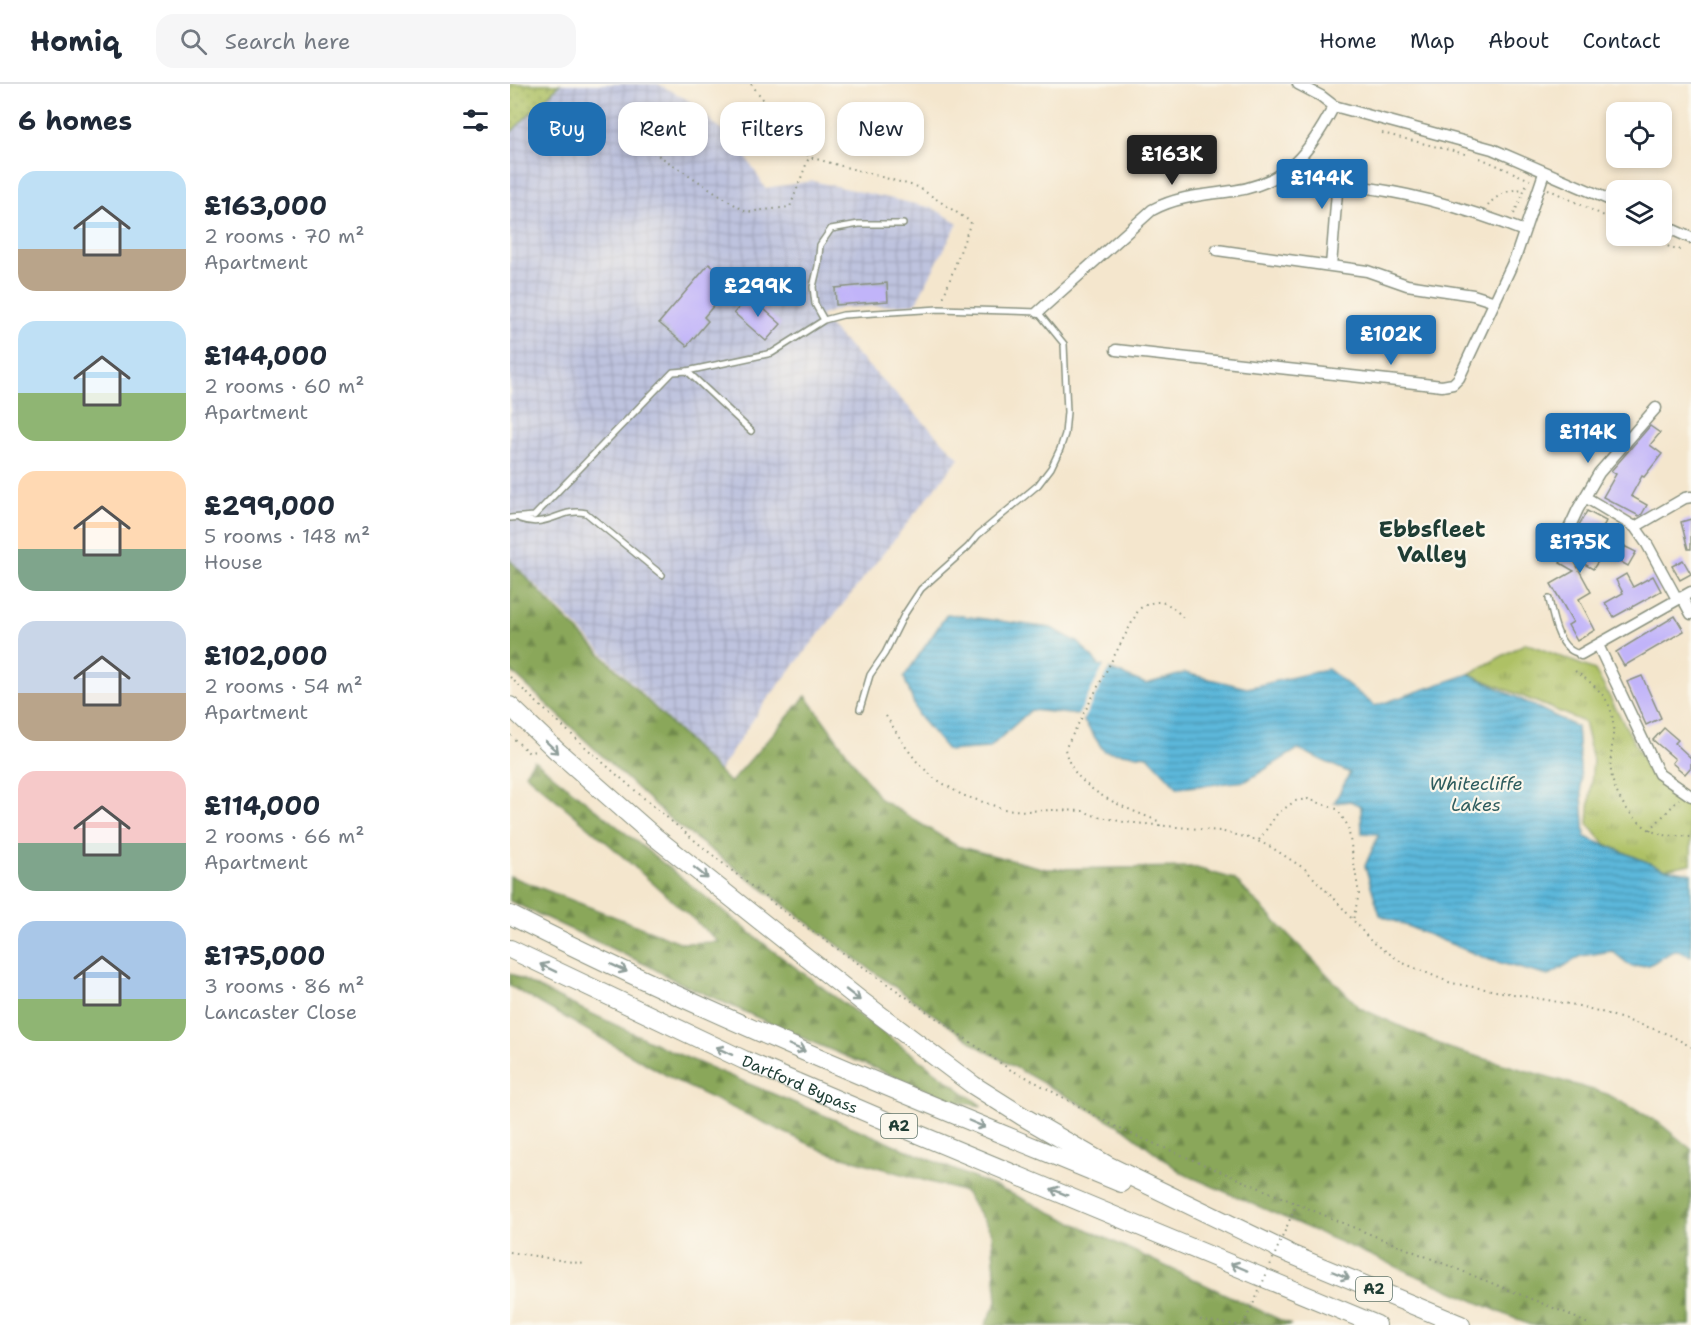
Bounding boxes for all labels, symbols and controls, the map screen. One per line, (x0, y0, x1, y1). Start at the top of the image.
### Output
search box (156, 14, 576, 68)
text: Homiq (30, 22, 120, 60)
icon: search (177, 25, 210, 58)
text: Search here (225, 27, 351, 56)
text: Home (1319, 27, 1377, 55)
text: Map (1410, 27, 1455, 55)
text: About (1488, 27, 1549, 55)
text: Contact (1582, 27, 1661, 55)
chip: Buy (528, 102, 606, 156)
chip: Rent (618, 102, 708, 156)
chip: Filters (720, 102, 825, 156)
chip: New (837, 102, 924, 156)
map controls (1606, 102, 1672, 246)
button: locate (1606, 102, 1672, 168)
text: 6 homes (18, 103, 132, 138)
icon: filters (459, 104, 492, 137)
pin: £163K (1130, 135, 1214, 186)
text: £163K (1141, 141, 1203, 167)
pin: £144K (1280, 159, 1364, 210)
text: £144K (1291, 165, 1353, 191)
button: layers (1606, 180, 1672, 246)
text: £163,000 (204, 188, 327, 223)
icon: home (66, 195, 138, 267)
text: 2 rooms · 70 m² (204, 223, 365, 249)
text: Apartment (204, 249, 308, 275)
pin: £299K (716, 267, 800, 318)
text: £299K (724, 273, 792, 299)
pin: £102K (1349, 315, 1433, 366)
text: £102K (1360, 321, 1422, 347)
text: £144,000 (204, 338, 328, 373)
icon: home (66, 345, 138, 417)
text: 2 rooms · 60 m² (204, 373, 364, 399)
text: Apartment (204, 399, 308, 425)
pin: £114K (1546, 413, 1630, 464)
text: £114K (1559, 419, 1617, 445)
text: £299,000 (204, 488, 335, 523)
icon: home (66, 495, 138, 567)
district label: Ebbsfleet Valley (1379, 515, 1486, 569)
text: 5 rooms · 148 m² (204, 523, 370, 549)
pin: £175K (1538, 523, 1622, 574)
text: £175K (1549, 529, 1611, 555)
text: House (204, 549, 263, 575)
text: £102,000 (204, 638, 328, 673)
icon: home (66, 645, 138, 717)
text: 2 rooms · 54 m² (204, 673, 363, 699)
text: Apartment (204, 699, 308, 725)
one-way arrow (545, 739, 560, 754)
water label: Whitecliffe Lakes (1429, 772, 1523, 817)
text: £114,000 (204, 788, 321, 823)
icon: home (66, 795, 138, 867)
text: 2 rooms · 66 m² (204, 823, 365, 849)
text: Apartment (204, 849, 308, 875)
one-way arrow (692, 867, 708, 880)
text: £175,000 (204, 938, 326, 973)
icon: home (66, 945, 138, 1017)
one-way arrow (539, 962, 557, 973)
one-way arrow (610, 962, 628, 974)
text: 3 rooms · 86 m² (204, 973, 364, 999)
one-way arrow (845, 988, 861, 1001)
text: Lancaster Close (204, 999, 357, 1025)
one-way arrow (787, 1043, 806, 1054)
one-way arrow (716, 1044, 734, 1056)
street label: Dartford Bypass (739, 1050, 861, 1119)
road number: A2 (881, 1114, 917, 1138)
one-way arrow (967, 1119, 985, 1130)
one-way arrow (1050, 1186, 1068, 1197)
one-way arrow (1230, 1261, 1249, 1272)
one-way arrow (1331, 1270, 1350, 1281)
road number: A2 (1356, 1277, 1392, 1301)

